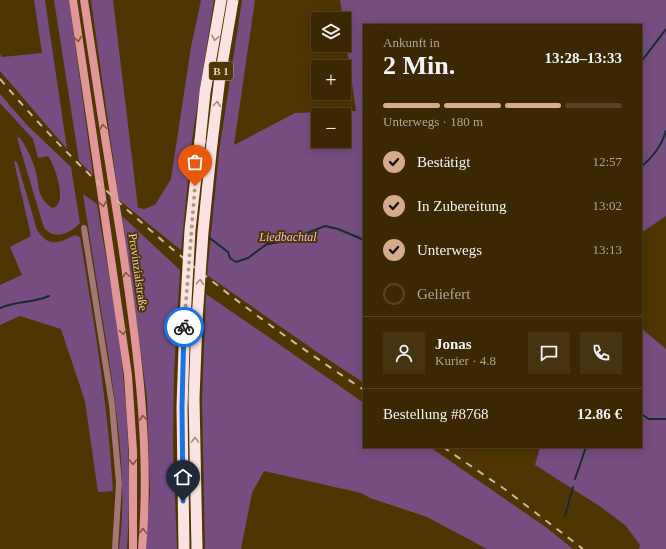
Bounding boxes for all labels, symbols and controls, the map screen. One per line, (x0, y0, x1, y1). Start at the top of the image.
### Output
map controls (311, 12, 351, 148)
button: layers (311, 12, 351, 52)
one-way arrow (211, 35, 219, 42)
text: Ankunft in (383, 35, 440, 50)
one-way arrow (73, 36, 82, 42)
text: 13:28–13:33 (545, 50, 622, 66)
text: 2 Min. (383, 51, 455, 80)
button: + (311, 60, 351, 100)
road number: B 1 (209, 62, 233, 80)
one-way arrow (212, 101, 221, 107)
button: − (311, 108, 351, 148)
text: Unterwegs · 180 m (383, 114, 483, 129)
one-way arrow (100, 124, 108, 130)
pin (178, 145, 212, 186)
icon: bag (184, 151, 206, 173)
icon: check (383, 151, 405, 173)
text: Bestätigt (417, 154, 470, 170)
text: 12:57 (592, 154, 622, 169)
icon: check (383, 195, 405, 217)
text: In Zubereitung (417, 198, 507, 214)
text: 13:02 (592, 198, 622, 213)
one-way arrow (98, 201, 107, 207)
park label: Liedbachtal (258, 230, 317, 244)
street label: Provinzialstraße (126, 232, 150, 312)
icon: check (383, 239, 405, 261)
text: Unterwegs (417, 242, 482, 258)
text: 13:13 (592, 242, 622, 257)
one-way arrow (122, 272, 131, 278)
one-way arrow (195, 279, 204, 285)
text: Geliefert (417, 286, 470, 302)
courier (164, 307, 204, 347)
icon: bike (173, 316, 195, 338)
one-way arrow (118, 329, 127, 336)
button: person (383, 332, 425, 374)
button: chat (528, 332, 570, 374)
button: phone (580, 332, 622, 374)
text: Jonas (435, 336, 472, 352)
text: Kurier · 4.8 (435, 353, 496, 368)
text: Bestellung #8768 (383, 406, 488, 422)
text: 12.86 € (577, 406, 622, 422)
one-way arrow (139, 415, 148, 421)
one-way arrow (191, 437, 199, 443)
one-way arrow (129, 459, 138, 465)
pin (166, 460, 200, 501)
icon: home (172, 466, 194, 488)
one-way arrow (139, 528, 148, 534)

